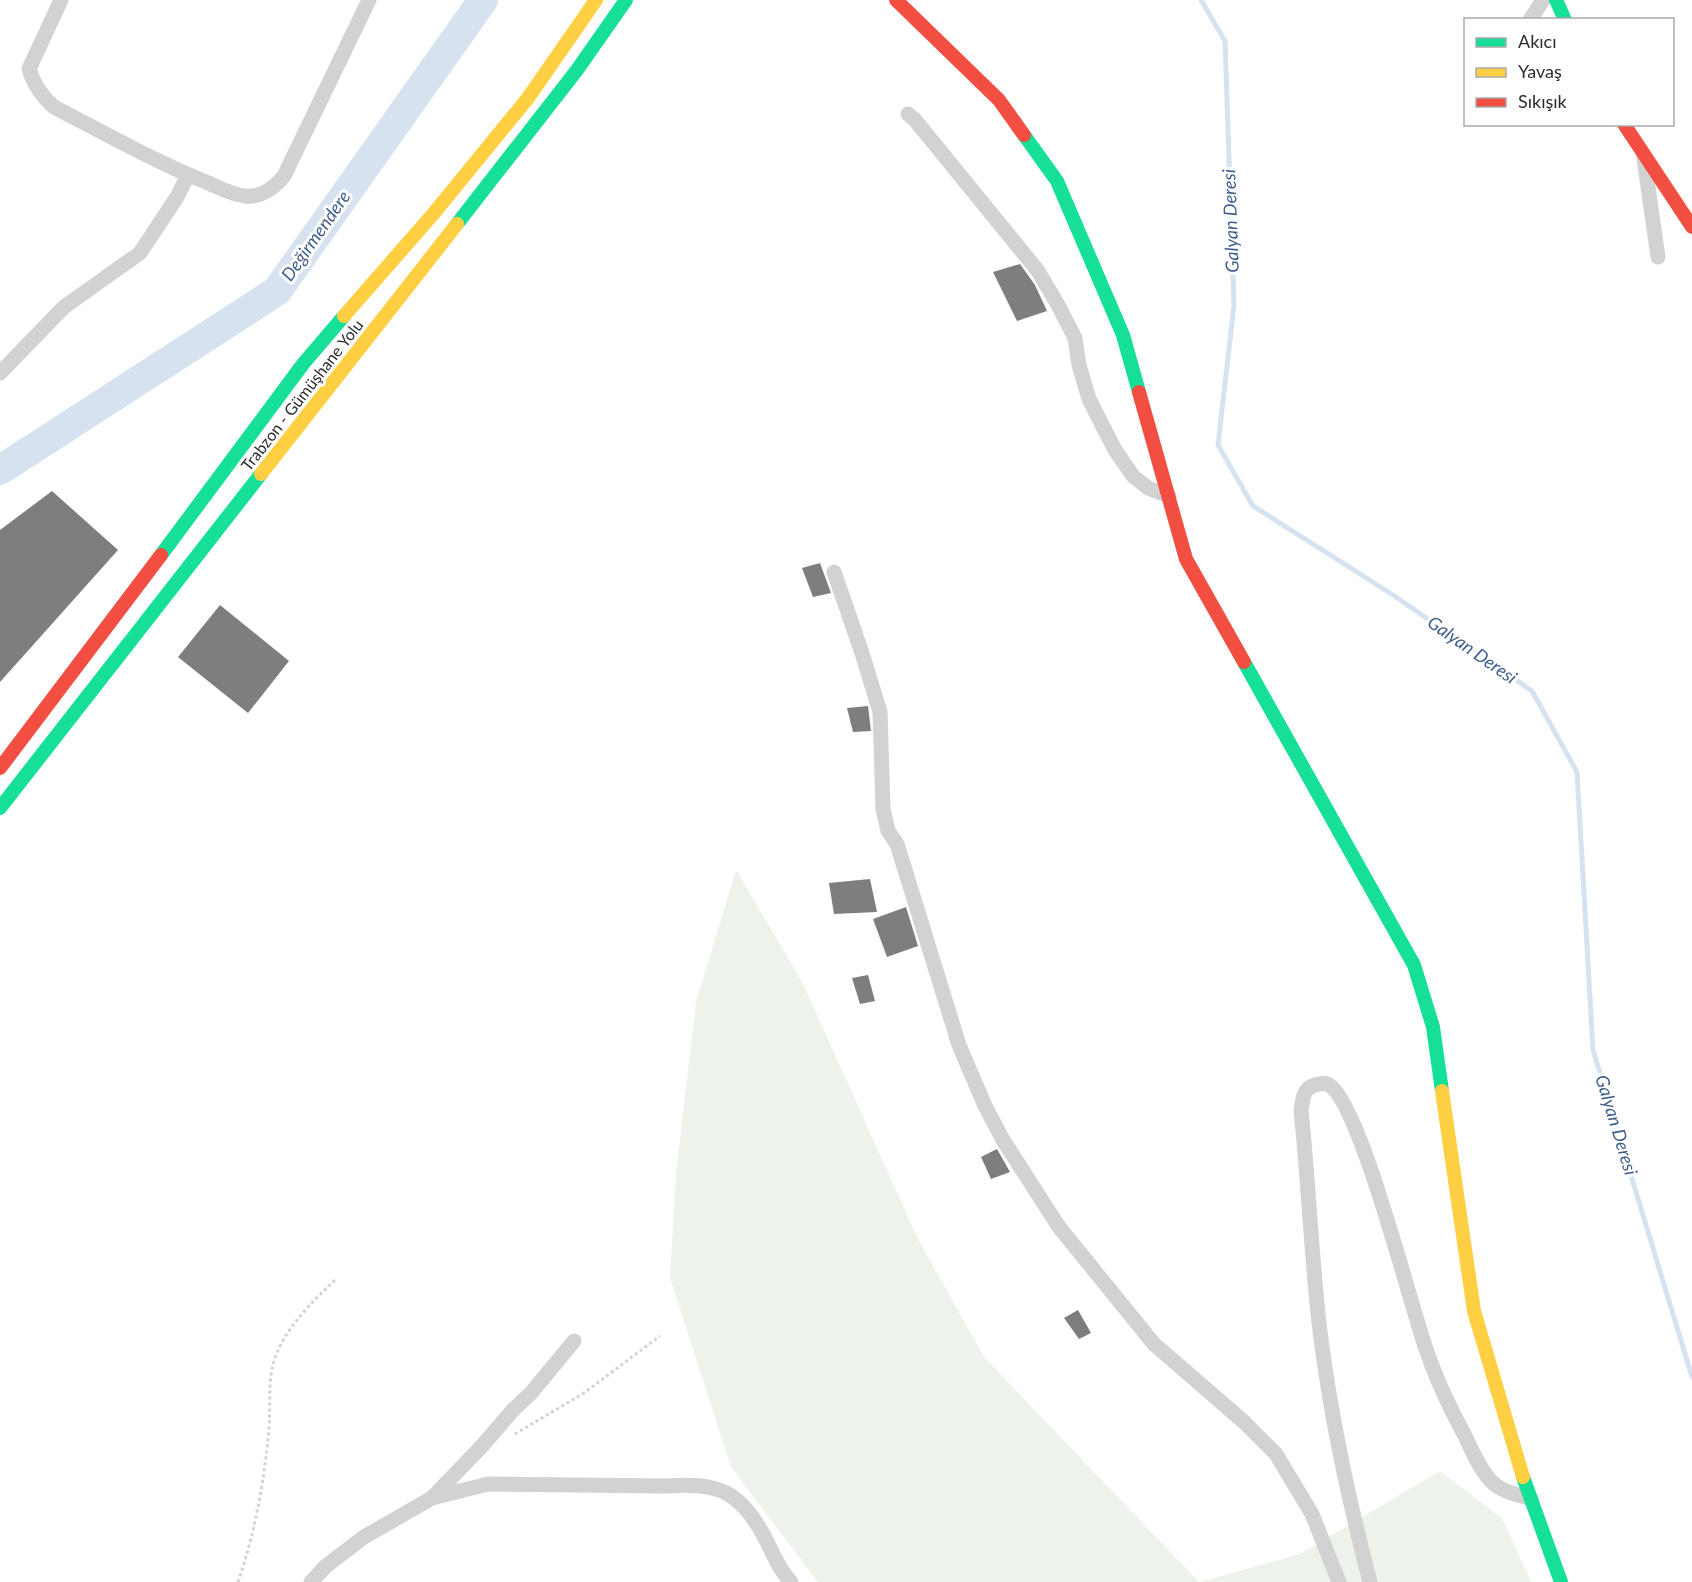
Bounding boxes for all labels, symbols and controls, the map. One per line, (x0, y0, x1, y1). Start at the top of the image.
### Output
legend (1464, 18, 1674, 126)
text: Akıcı (1518, 30, 1557, 52)
text: Yavaş (1518, 60, 1562, 82)
text: Sıkışık (1518, 90, 1568, 112)
water label: Galyan Deresi (1217, 169, 1243, 273)
water label: Değirmendere (276, 186, 354, 285)
street label: Trabzon - Gümüşhane Yolu (237, 315, 367, 474)
water label: Galyan Deresi (1424, 610, 1521, 688)
water label: Galyan Deresi (1591, 1072, 1643, 1178)

